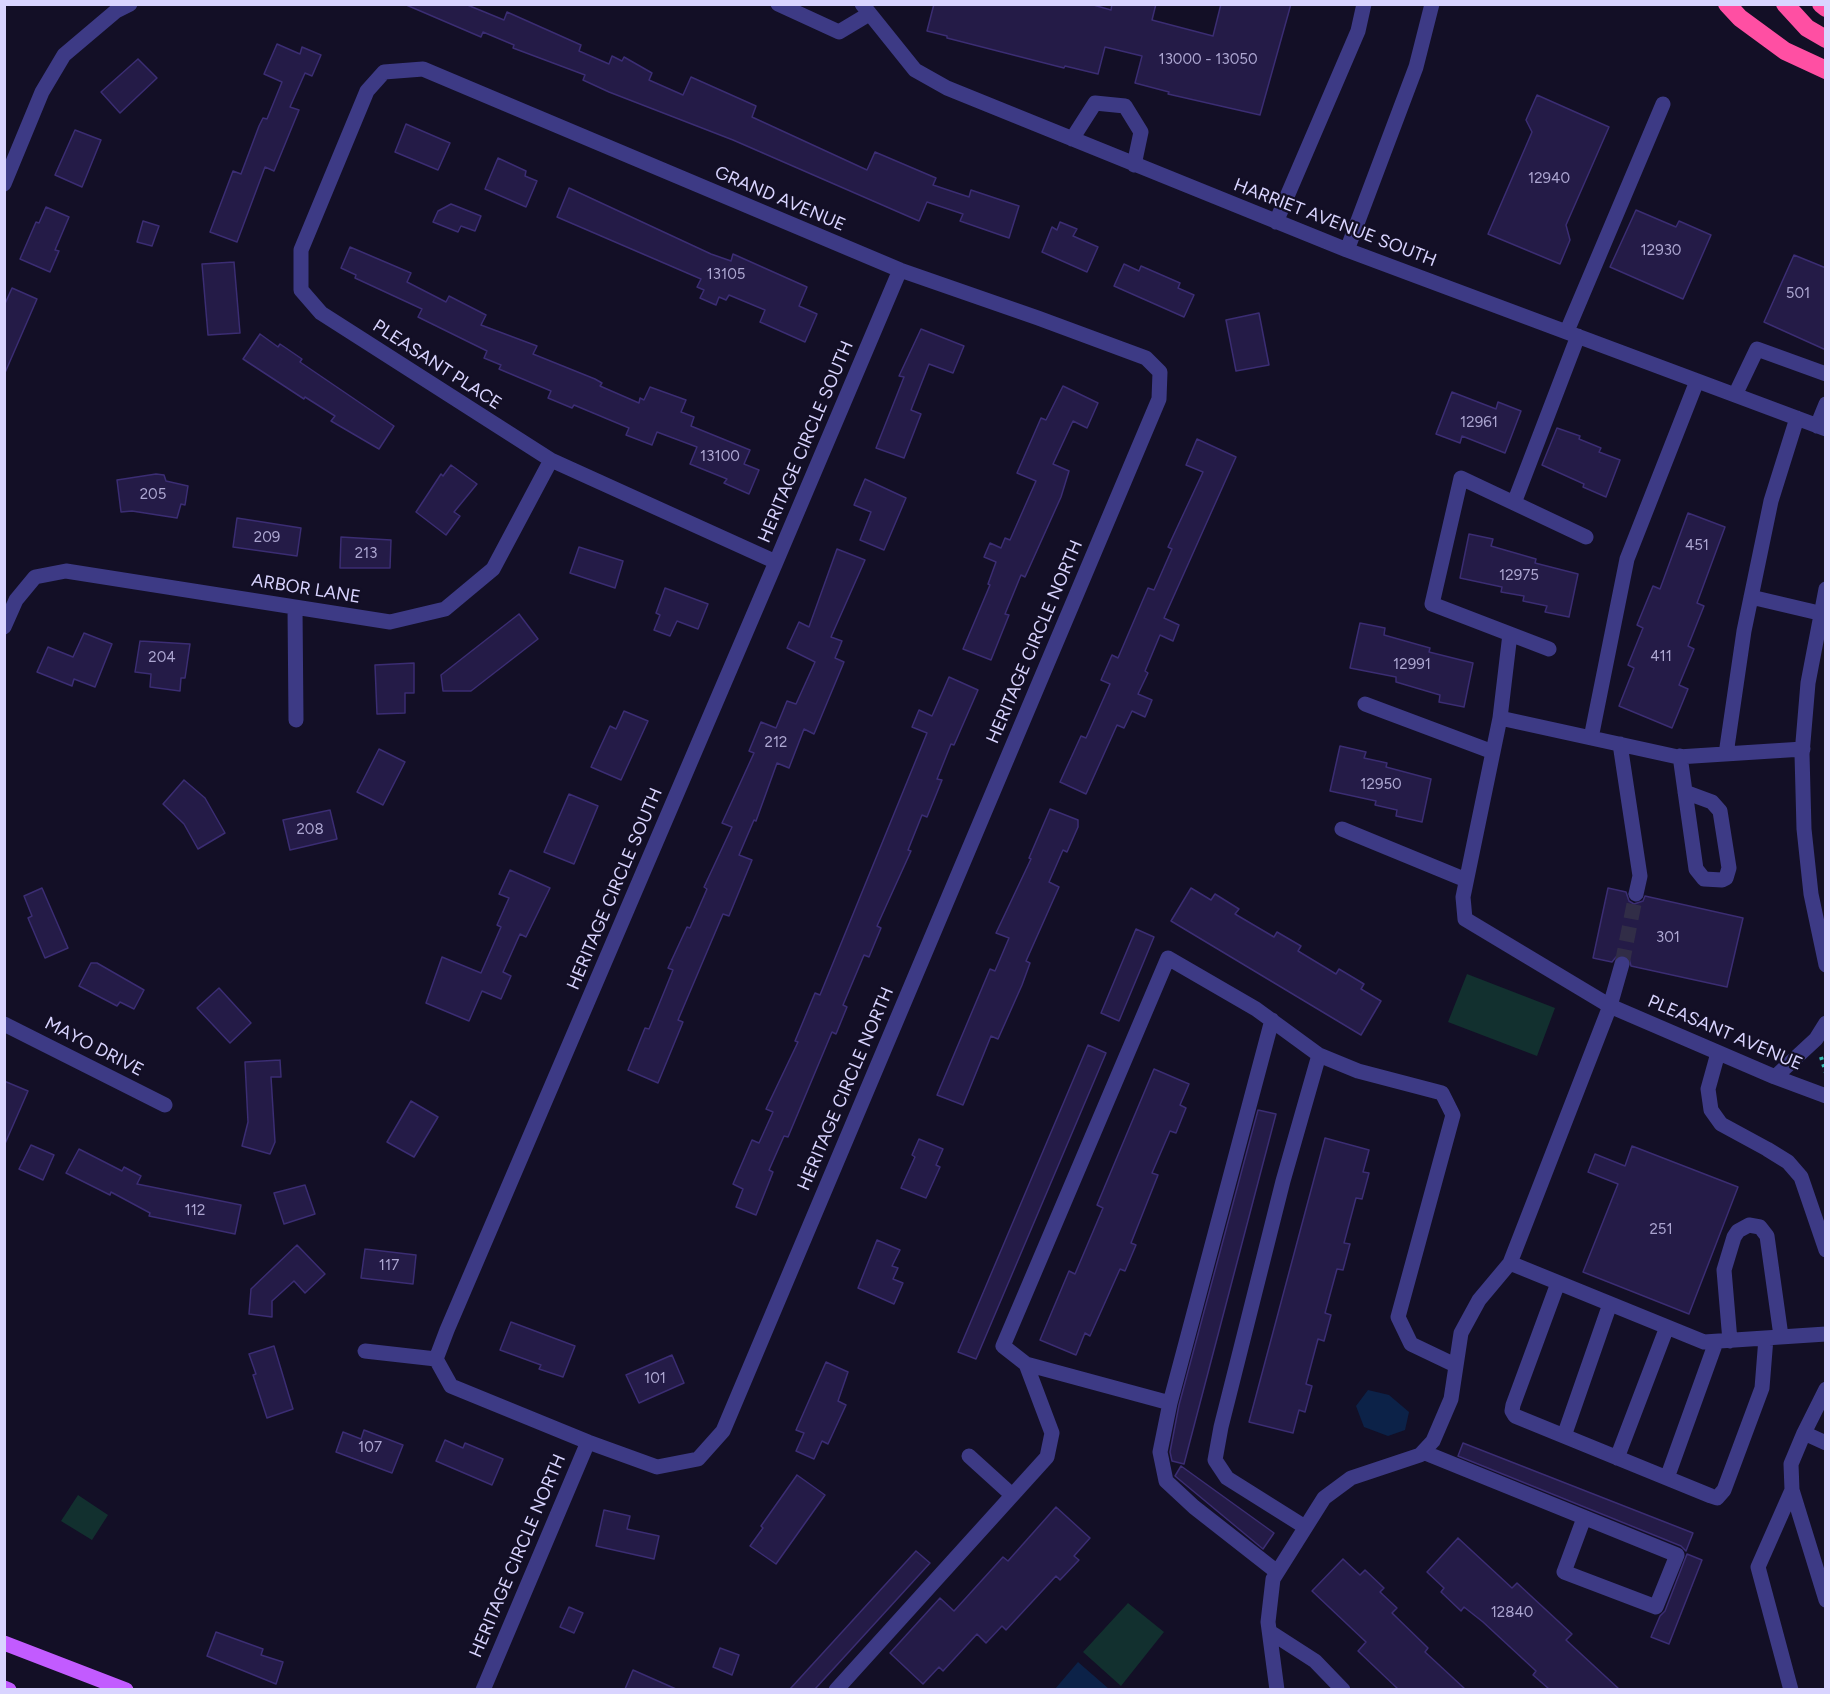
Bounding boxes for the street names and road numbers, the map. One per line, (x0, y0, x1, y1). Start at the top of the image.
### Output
street label: GRAND AVENUE (711, 162, 849, 236)
street label: HARRIET AVENUE SOUTH (1231, 174, 1439, 272)
street label: PLEASANT PLACE (368, 315, 506, 415)
street label: HERITAGE CIRCLE SOUTH (754, 338, 858, 546)
street label: HERITAGE CIRCLE NORTH (982, 537, 1088, 747)
street label: ARBOR LANE (250, 570, 362, 608)
street label: HERITAGE CIRCLE SOUTH (563, 785, 667, 993)
street label: HERITAGE CIRCLE NORTH (793, 984, 899, 1194)
street label: PLEASANT AVENUE (1644, 991, 1806, 1075)
street label: MAYO DRIVE (41, 1013, 147, 1081)
street label: HERITAGE CIRCLE NORTH (465, 1451, 571, 1661)

